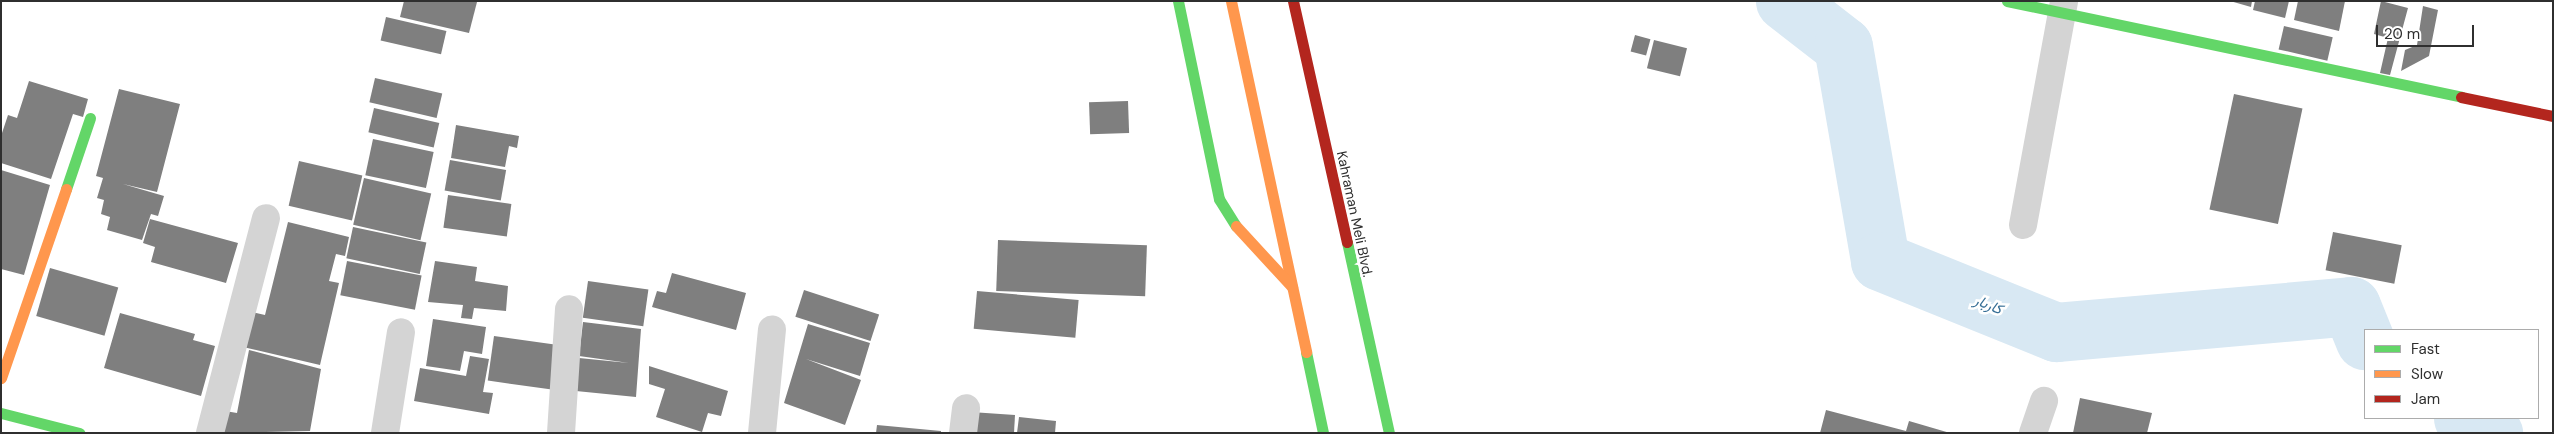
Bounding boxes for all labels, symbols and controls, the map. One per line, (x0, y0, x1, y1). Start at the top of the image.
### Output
scale bar (2379, 15, 2476, 47)
text: 20 m (2384, 24, 2420, 44)
street label: Kahraman Meli Blvd. (1333, 150, 1377, 278)
water label: کاربار (1971, 291, 2005, 319)
legend (2364, 329, 2539, 419)
text: Fast (2411, 339, 2440, 359)
text: Slow (2411, 364, 2443, 384)
text: Jam (2411, 389, 2440, 409)

